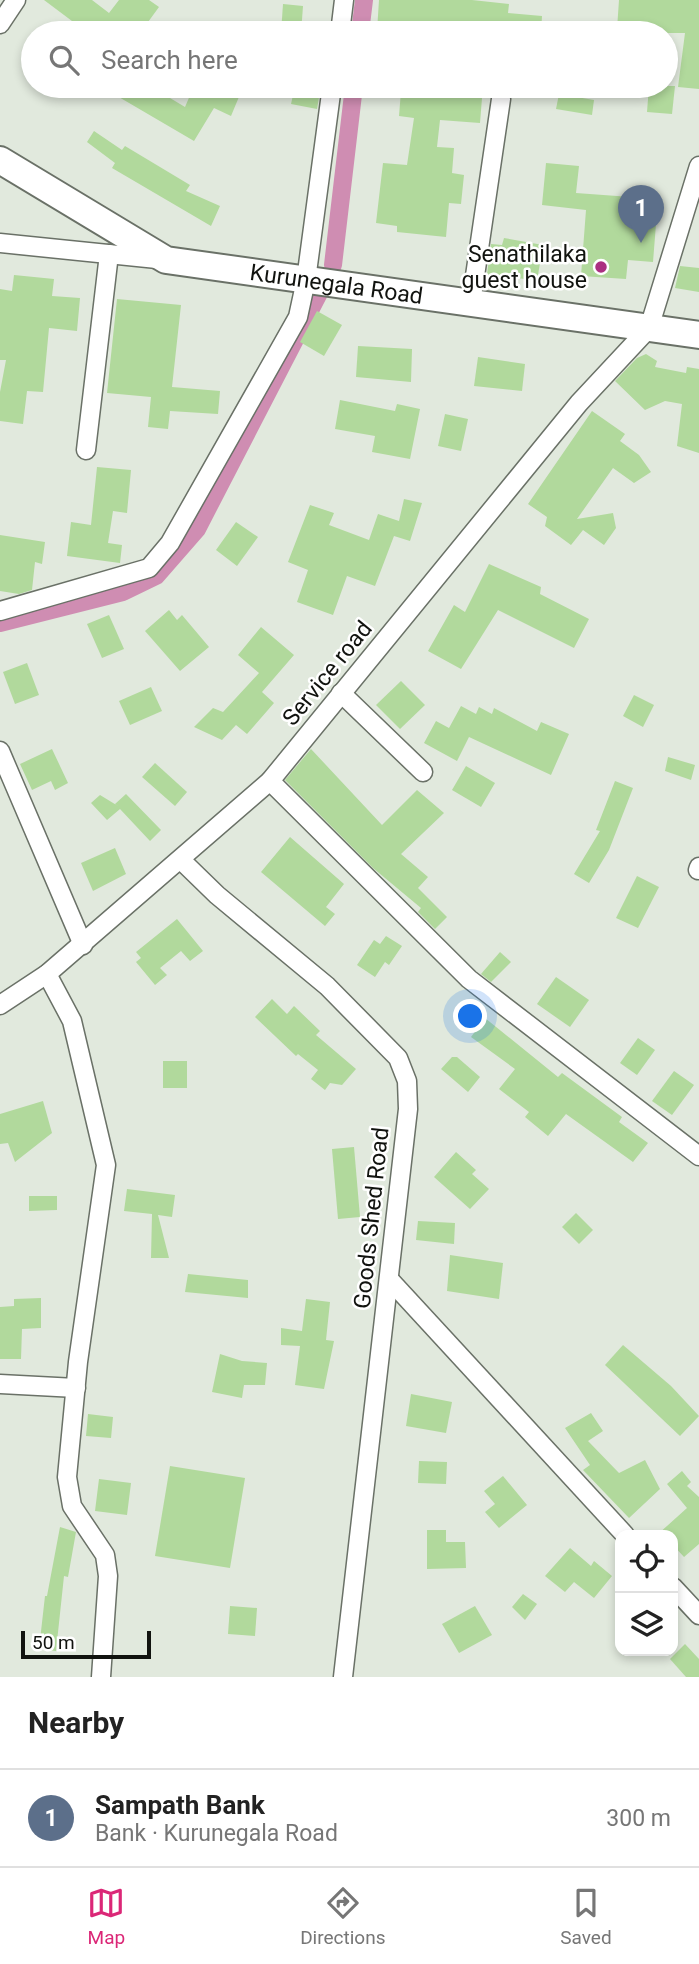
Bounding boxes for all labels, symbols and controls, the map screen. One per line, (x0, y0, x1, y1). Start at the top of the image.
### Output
search box (21, 21, 678, 98)
icon: search (45, 41, 83, 79)
text: Search here (101, 45, 238, 75)
pin: 1 (618, 185, 664, 243)
place label: Senathilaka guest house (462, 241, 587, 294)
street label: Kurunegala Road (248, 259, 425, 310)
marker: Senathilaka guest house (593, 259, 609, 275)
street label: Service road (277, 616, 378, 731)
your location (453, 999, 487, 1033)
street label: Goods Shed Road (349, 1126, 394, 1310)
map controls (615, 1530, 678, 1656)
button: locate (615, 1530, 678, 1593)
button: layers (615, 1593, 678, 1656)
scale bar (21, 1628, 150, 1660)
text: 50 m (32, 1631, 75, 1654)
text: Nearby (28, 1705, 124, 1740)
text: Sampath Bank (95, 1790, 265, 1820)
text: 1 (44, 1805, 58, 1832)
text: 300 m (606, 1805, 671, 1832)
text: Bank · Kurunegala Road (95, 1820, 338, 1847)
tab: Map (87, 1884, 125, 1949)
tab: Directions (300, 1884, 385, 1949)
tab: Saved (560, 1884, 612, 1949)

